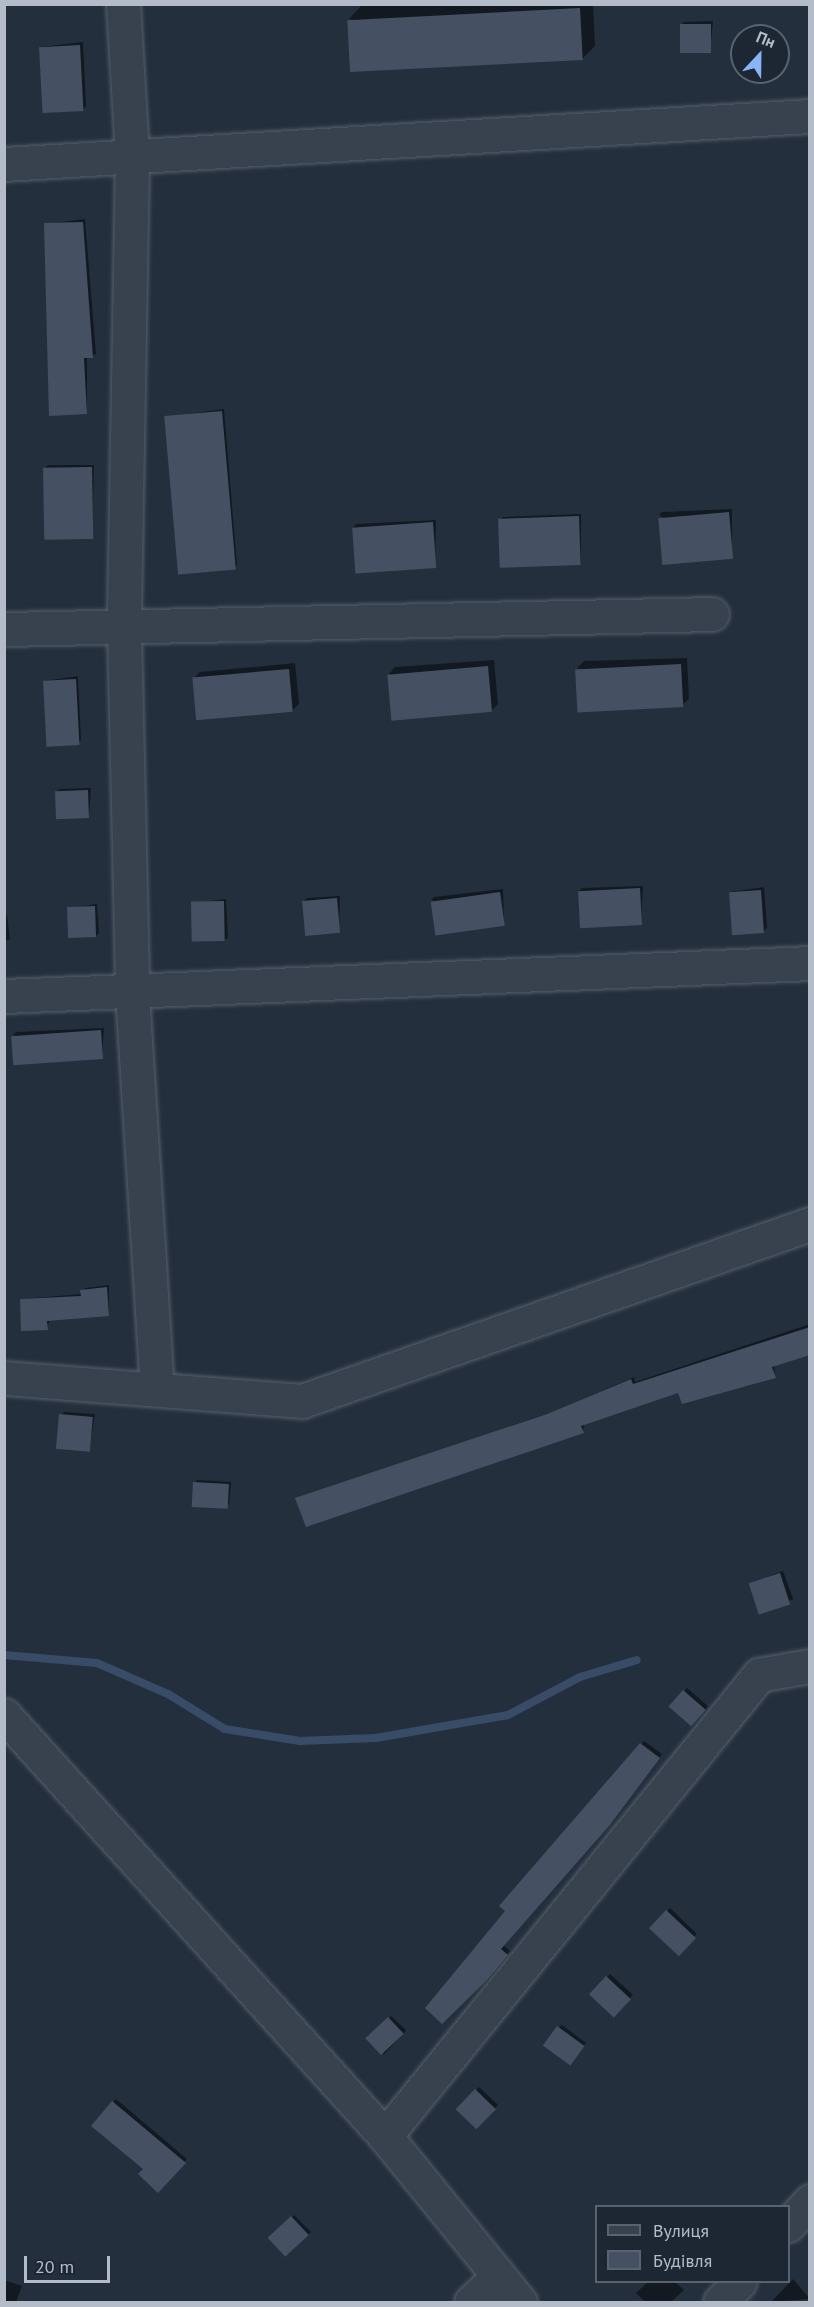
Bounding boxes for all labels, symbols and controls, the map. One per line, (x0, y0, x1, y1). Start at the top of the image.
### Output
north arrow (730, 24, 790, 84)
text: Пн (754, 26, 778, 52)
legend (595, 2205, 790, 2283)
text: Вулиця (653, 2219, 709, 2242)
scale bar (27, 2244, 112, 2282)
text: Будівля (653, 2249, 712, 2272)
text: 20 m (35, 2255, 74, 2278)

